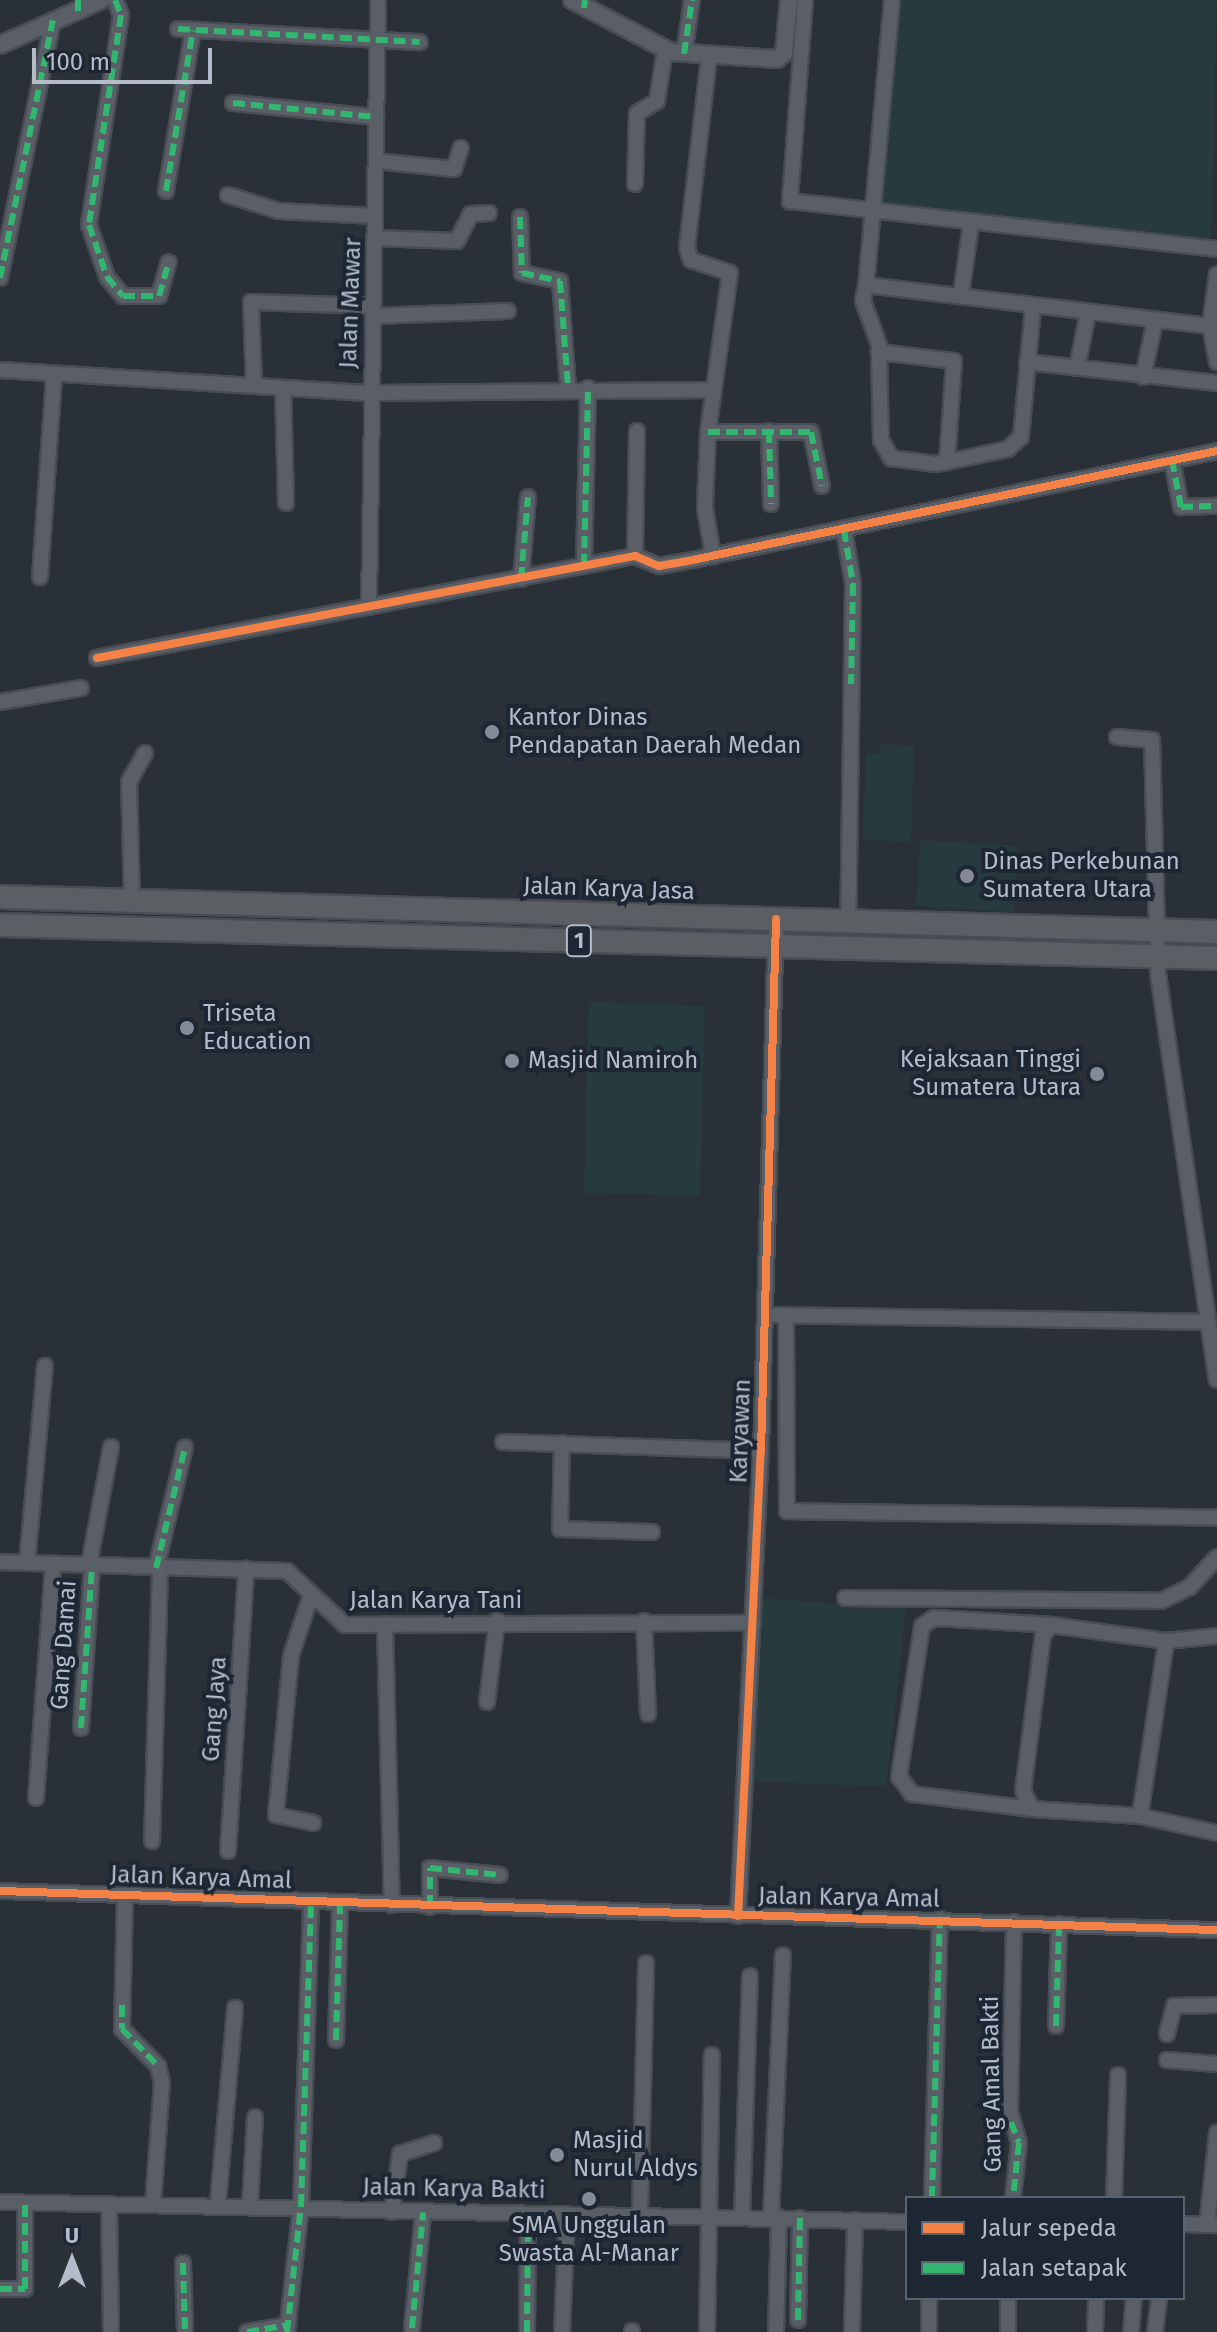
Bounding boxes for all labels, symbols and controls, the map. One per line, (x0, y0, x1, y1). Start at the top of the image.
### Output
scale bar (36, 32, 216, 82)
text: 100 m (46, 48, 110, 76)
street label: Jalan Mawar (334, 237, 368, 369)
place label: Kantor Dinas Pendapatan Daerah Medan (508, 704, 801, 760)
marker: Kantor Dinas Pendapatan Daerah Medan (483, 723, 501, 741)
place label: Dinas Perkebunan Sumatera Utara (983, 848, 1180, 904)
marker: Dinas Perkebunan Sumatera Utara (958, 867, 976, 885)
street label: Jalan Karya Jasa (523, 872, 695, 906)
road number: 1 (565, 923, 593, 959)
place label: Triseta Education (203, 1000, 311, 1056)
marker: Triseta Education (178, 1019, 196, 1037)
place label: Kejaksaan Tinggi Sumatera Utara (900, 1046, 1081, 1102)
place label: Masjid Namiroh (528, 1047, 698, 1075)
marker: Masjid Namiroh (503, 1052, 521, 1070)
marker: Kejaksaan Tinggi Sumatera Utara (1088, 1065, 1106, 1083)
street label: Karyawan (725, 1378, 757, 1484)
street label: Gang Damai (45, 1579, 83, 1711)
street label: Jalan Karya Tani (350, 1587, 522, 1615)
street label: Gang Jaya (197, 1655, 233, 1763)
street label: Jalan Karya Amal (110, 1860, 292, 1896)
street label: Jalan Karya Amal (758, 1882, 940, 1914)
street label: Gang Amal Bakti (976, 1995, 1008, 2173)
place label: Masjid Nurul Aldys (573, 2127, 698, 2183)
marker: Masjid Nurul Aldys (548, 2146, 566, 2164)
street label: Jalan Karya Bakti (362, 2173, 546, 2205)
marker: SMA Unggulan Swasta Al-Manar (580, 2190, 598, 2208)
legend (905, 2196, 1185, 2300)
place label: SMA Unggulan Swasta Al-Manar (499, 2212, 679, 2268)
text: Jalur sepeda (981, 2214, 1117, 2242)
north arrow (32, 2220, 112, 2300)
text: U (65, 2222, 79, 2249)
text: Jalan setapak (981, 2254, 1127, 2282)

